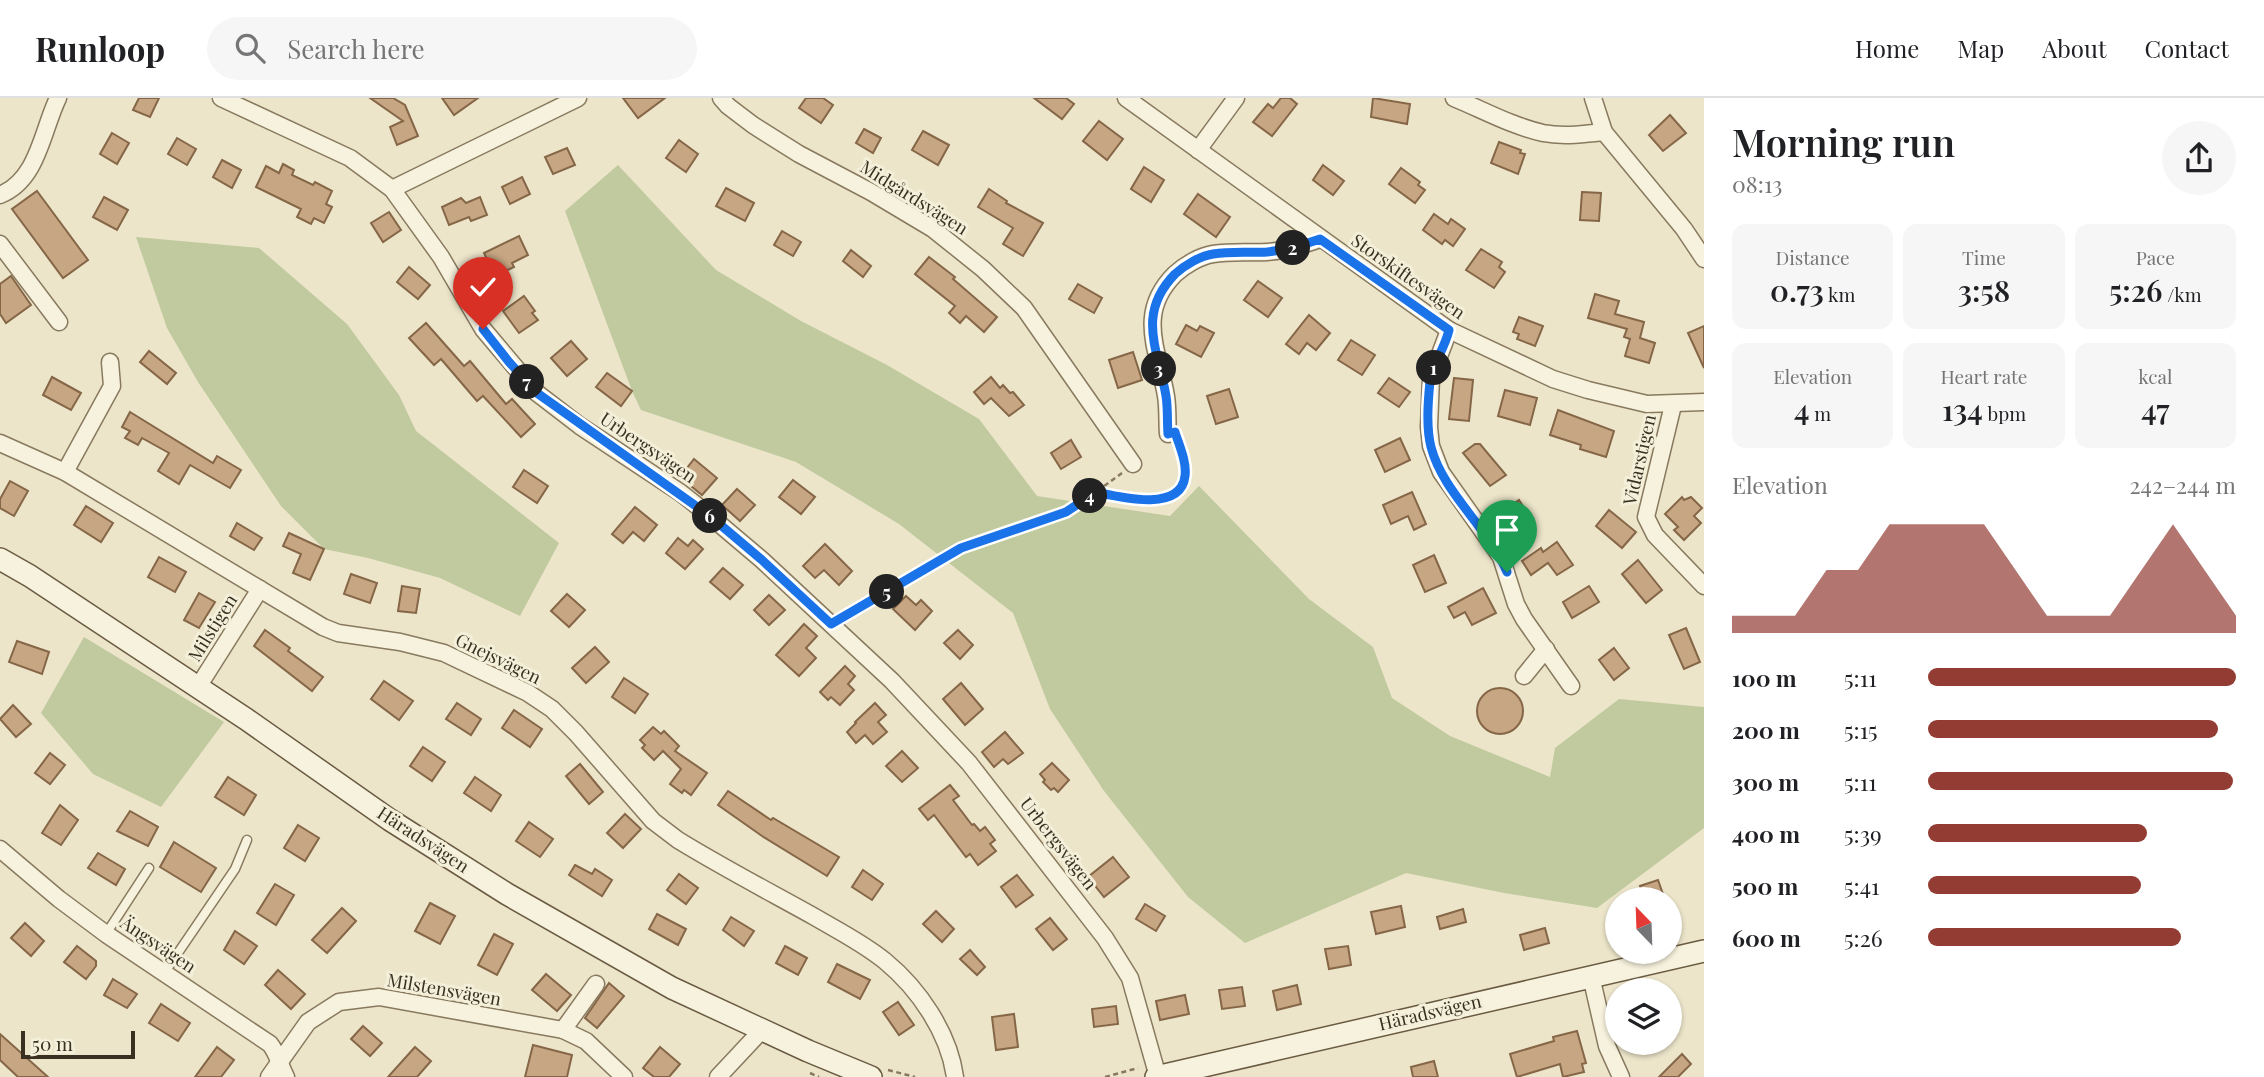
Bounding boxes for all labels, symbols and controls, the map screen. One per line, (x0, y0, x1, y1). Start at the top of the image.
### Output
search box (207, 17, 697, 80)
text: Runloop (35, 26, 165, 70)
icon: search (231, 29, 269, 67)
text: Search here (287, 31, 425, 66)
text: Home (1855, 32, 1919, 64)
text: Map (1957, 32, 2004, 64)
text: About (2042, 32, 2106, 64)
text: Contact (2144, 32, 2229, 64)
text: Morning run (1732, 116, 1955, 167)
button: share (2162, 121, 2236, 195)
street label: Midgårdsvägen (856, 154, 973, 240)
text: 08:13 (1732, 168, 1782, 199)
street label: Storskiftesvägen (1347, 228, 1470, 324)
pin: 2 (1276, 230, 1310, 266)
text: 2 (1288, 234, 1297, 260)
text: Distance (1776, 244, 1850, 270)
text: Time (1962, 244, 2006, 270)
text: Pace (2136, 244, 2175, 270)
pin (453, 257, 513, 329)
icon: check (464, 268, 502, 306)
text: 0.73 (1770, 270, 1824, 310)
text: 3:58 (1958, 270, 2010, 310)
text: 5:26 (2109, 270, 2163, 310)
text: km (1824, 281, 1855, 307)
text: /km (2163, 281, 2202, 307)
pin: 1 (1416, 350, 1452, 386)
pin: 3 (1142, 352, 1176, 386)
text: 1 (1430, 354, 1437, 380)
text: 3 (1154, 355, 1163, 381)
text: Elevation (1773, 363, 1852, 389)
text: Heart rate (1941, 363, 2027, 389)
text: kcal (2138, 363, 2172, 389)
pin: 7 (510, 364, 544, 400)
text: 7 (522, 368, 531, 394)
text: 4 (1794, 389, 1810, 429)
text: 134 (1942, 389, 1983, 429)
text: 47 (2141, 389, 2169, 429)
text: m (1810, 400, 1831, 426)
text: bpm (1983, 400, 2026, 426)
street label: Urbergsvägen (596, 406, 702, 488)
street label: Vidarstigen (1617, 412, 1661, 508)
text: Elevation (1732, 469, 1828, 500)
text: 242–244 m (2130, 469, 2236, 500)
pin: 4 (1072, 478, 1108, 514)
text: 4 (1084, 482, 1095, 508)
pin: 6 (692, 498, 728, 534)
pin (1477, 500, 1537, 572)
text: 6 (704, 502, 715, 528)
icon: arrive (1488, 511, 1526, 549)
pin: 5 (870, 574, 904, 610)
text: 5 (882, 578, 891, 604)
street label: Milstigen (182, 589, 242, 666)
street label: Gnejsvägen (452, 627, 545, 689)
text: 100 m (1732, 662, 1797, 693)
text: 5:11 (1844, 662, 1877, 693)
text: 200 m (1732, 714, 1800, 745)
text: 5:15 (1844, 714, 1877, 745)
text: 300 m (1732, 766, 1799, 797)
text: 5:11 (1844, 766, 1877, 797)
street label: Urbergsvägen (1015, 792, 1103, 895)
street label: Häradsvägen (373, 801, 474, 878)
text: 400 m (1732, 818, 1800, 849)
text: 5:39 (1844, 818, 1882, 849)
text: 500 m (1732, 870, 1798, 901)
text: 5:41 (1844, 870, 1880, 901)
north arrow (1605, 887, 1682, 964)
map controls (1605, 887, 1682, 1055)
street label: Ängsvägen (115, 910, 201, 978)
text: 600 m (1732, 922, 1801, 953)
text: 5:26 (1844, 922, 1883, 953)
street label: Milstensvägen (385, 967, 503, 1011)
button: layers (1605, 978, 1682, 1055)
street label: Häradsvägen (1376, 988, 1484, 1036)
scale bar (21, 1028, 135, 1060)
text: 50 m (32, 1030, 73, 1056)

